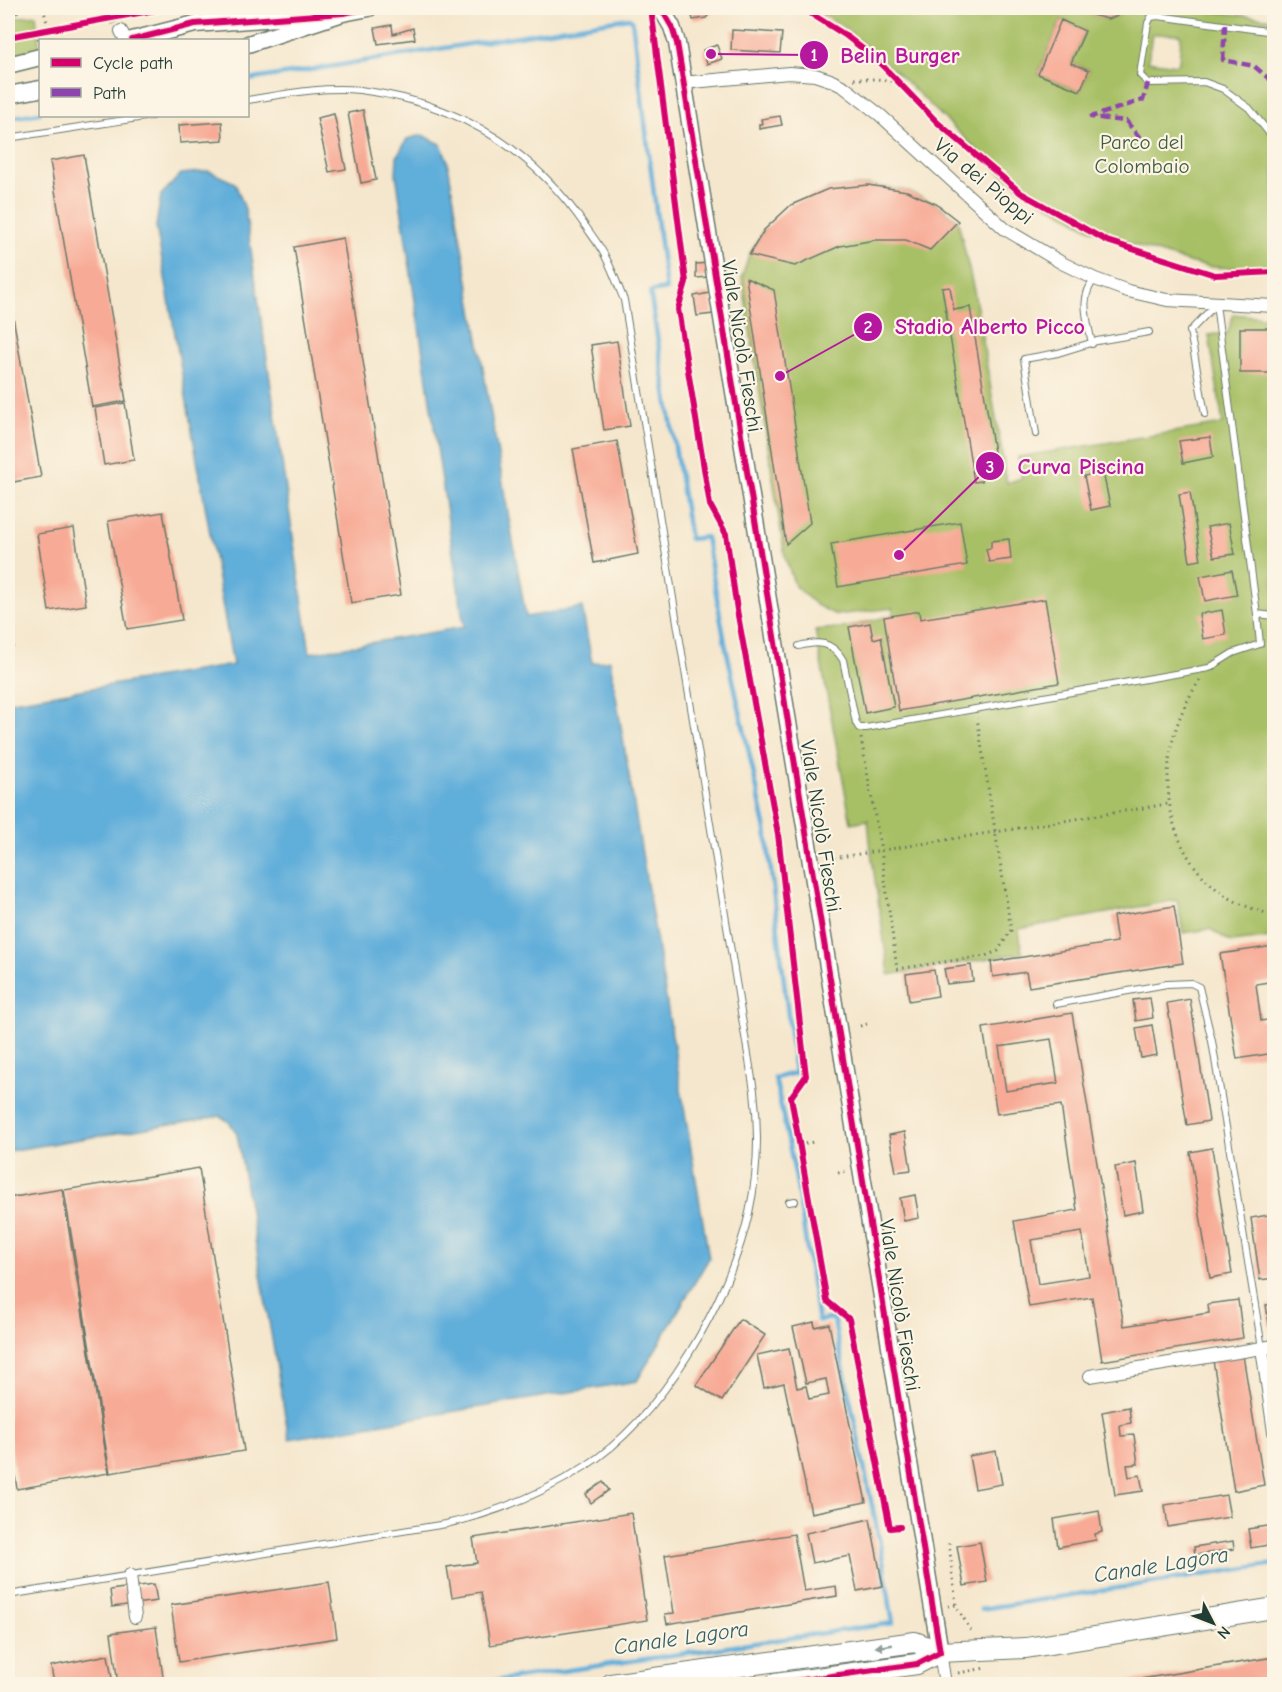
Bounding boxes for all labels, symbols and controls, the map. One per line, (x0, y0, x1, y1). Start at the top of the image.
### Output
callout: Belin Burger (799, 35, 972, 75)
legend (39, 39, 249, 117)
text: Belin Burger (840, 43, 960, 69)
text: 1 (810, 45, 818, 66)
text: Cycle path (93, 53, 173, 74)
text: Path (93, 83, 126, 104)
park label: Parco del Colombaio (1094, 130, 1190, 178)
street label: Via dei Pioppi (930, 133, 1038, 229)
street label: Viale Nicolò Fieschi (717, 258, 767, 434)
callout: Stadio Alberto Picco (853, 307, 1097, 347)
text: Stadio Alberto Picco (895, 314, 1085, 340)
text: 2 (864, 317, 873, 338)
callout: Curva Piscina (975, 446, 1156, 486)
text: Curva Piscina (1017, 454, 1145, 480)
text: 3 (986, 457, 994, 478)
street label: Viale Nicolò Fieschi (796, 738, 846, 914)
street label: Viale Nicolò Fieschi (875, 1217, 925, 1393)
water label: Canale Lagora (1092, 1541, 1230, 1588)
north arrow (1183, 1593, 1243, 1653)
water label: Canale Lagora (612, 1616, 750, 1660)
text: N (1213, 1622, 1234, 1642)
one-way arrow (874, 1642, 893, 1651)

